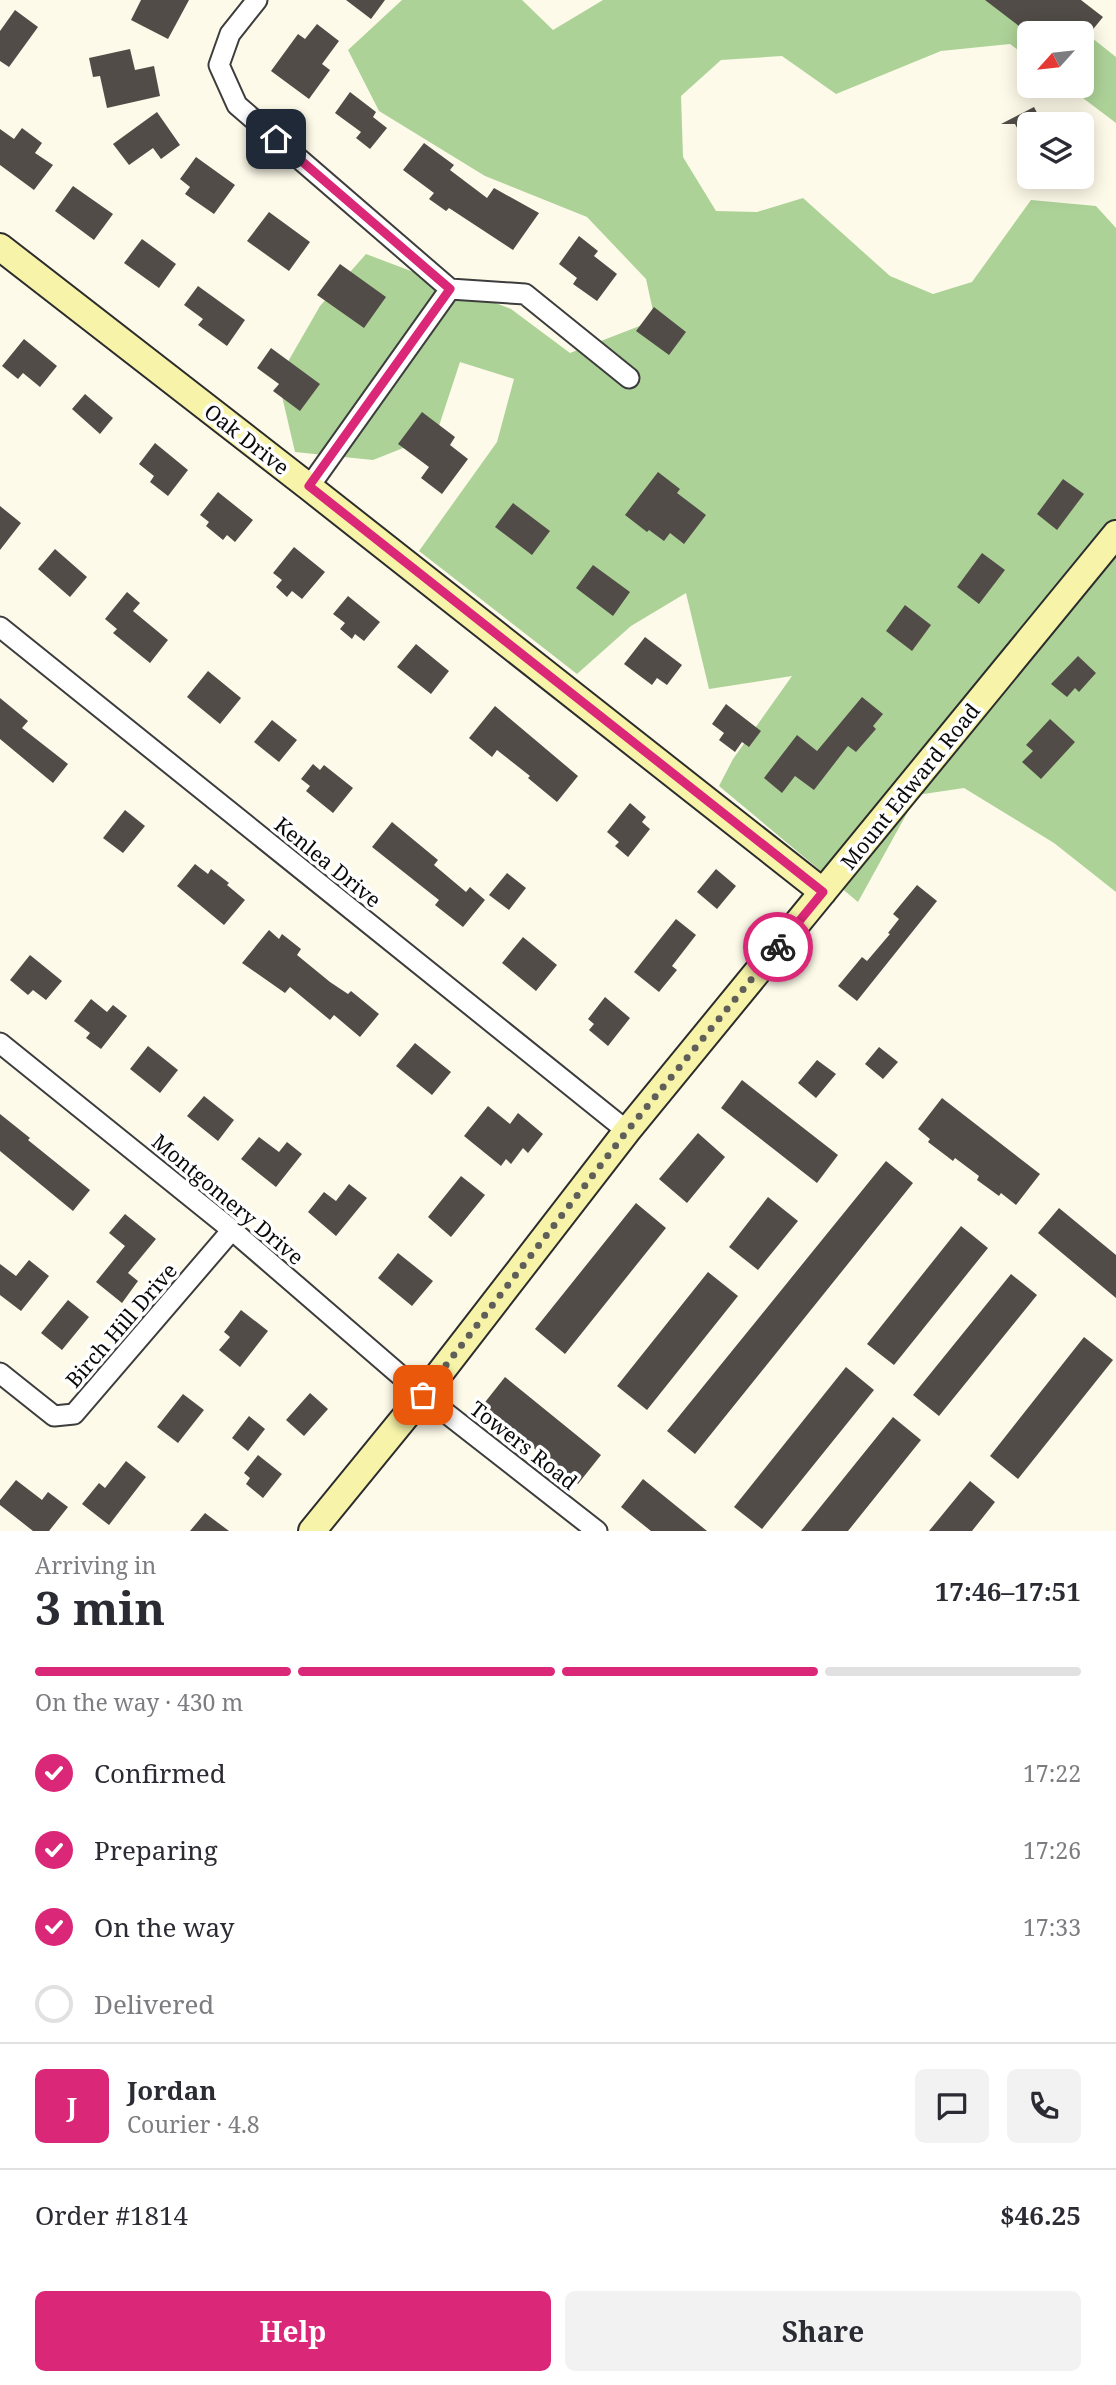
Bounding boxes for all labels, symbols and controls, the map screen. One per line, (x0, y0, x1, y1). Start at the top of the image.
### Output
north arrow (1017, 21, 1094, 98)
map controls (1017, 21, 1094, 189)
pin (246, 109, 306, 169)
button: layers (1017, 112, 1094, 189)
icon: home (257, 120, 295, 158)
street label: Oak Drive (199, 397, 295, 481)
street label: Mount Edward Road (834, 697, 986, 875)
street label: Kenlea Drive (269, 810, 387, 914)
courier (743, 912, 813, 982)
icon: bike (759, 928, 797, 966)
street label: Montgomery Drive (146, 1127, 310, 1271)
street label: Birch Hill Drive (59, 1257, 183, 1393)
pin (393, 1365, 453, 1425)
icon: bag (404, 1376, 442, 1414)
street label: Towers Road (465, 1394, 583, 1496)
text: Arriving in (35, 1549, 156, 1581)
text: 17:46–17:51 (935, 1573, 1081, 1609)
text: 3 min (35, 1576, 165, 1638)
text: On the way · 430 m (35, 1686, 243, 1718)
icon: check (35, 1754, 73, 1792)
text: Confirmed (94, 1755, 226, 1791)
text: 17:22 (1023, 1757, 1081, 1789)
icon: check (35, 1831, 73, 1869)
text: Preparing (94, 1832, 218, 1868)
text: 17:26 (1023, 1834, 1081, 1866)
icon: check (35, 1908, 73, 1946)
text: On the way (94, 1909, 234, 1945)
text: 17:33 (1023, 1911, 1081, 1943)
text: Delivered (94, 1986, 214, 2022)
button: chat (915, 2069, 989, 2143)
button: phone (1007, 2069, 1081, 2143)
text: Jordan (127, 2072, 217, 2108)
text: J (67, 2088, 77, 2124)
text: Courier · 4.8 (127, 2108, 260, 2140)
text: Order #1814 (35, 2197, 188, 2233)
text: $46.25 (1000, 2197, 1081, 2233)
button: Help (35, 2291, 551, 2371)
button: Share (565, 2291, 1081, 2371)

